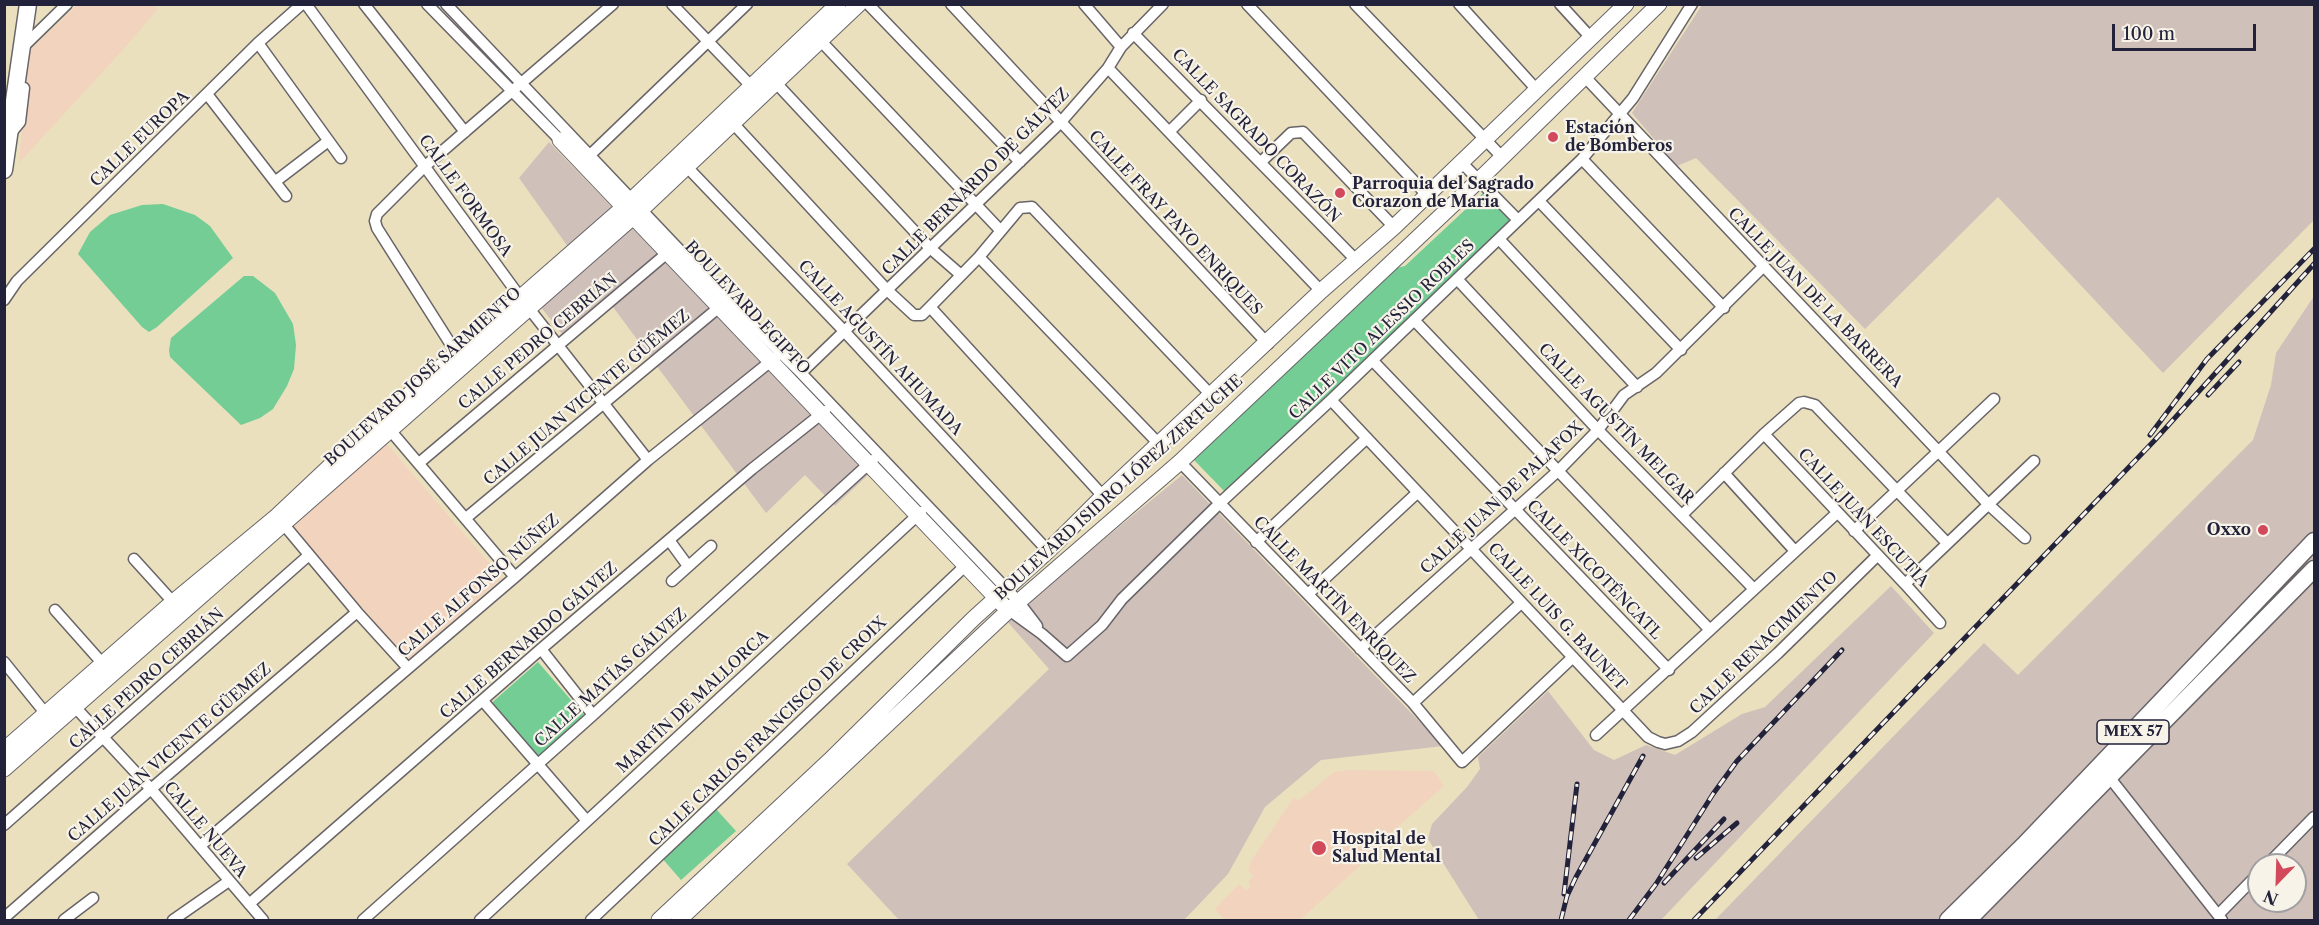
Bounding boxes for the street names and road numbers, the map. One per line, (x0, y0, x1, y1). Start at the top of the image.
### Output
street label: CALLE SAGRADO CORAZÓN (1168, 45, 1344, 227)
street label: CALLE BERNARDO DE GÁLVEZ (878, 84, 1074, 280)
street label: CALLE EUROPA (87, 87, 193, 191)
street label: CALLE FRAY PAYO ENRIQUES (1084, 127, 1266, 319)
street label: CALLE FORMOSA (414, 131, 516, 261)
street label: CALLE JUAN DE LA BARRERA (1724, 204, 1906, 392)
street label: CALLE VITO ALESSIO ROBLES (1285, 236, 1479, 424)
street label: BOULEVARD EGIPTO (680, 237, 814, 379)
street label: CALLE AGUSTÍN AHUMADA (794, 257, 966, 439)
street label: CALLE PEDRO CEBRIÁN (455, 270, 621, 414)
street label: BOULEVARD JOSÉ SARMIENTO (321, 284, 525, 470)
street label: CALLE JUAN VICENTE GÜÉMEZ (480, 306, 694, 490)
street label: CALLE AGUSTÍN MELGAR (1534, 340, 1698, 508)
street label: BOULEVARD ISIDRO LÓPEZ ZERTUCHE (991, 371, 1247, 605)
street label: CALLE JUAN DE PALAFOX (1417, 418, 1587, 578)
street label: CALLE JUAN ESCUTIA (1794, 445, 1932, 591)
street label: CALLE XICOTÉNCATL (1522, 496, 1666, 644)
street label: CALLE ALFONSO NÚÑEZ (394, 511, 564, 661)
street label: CALLE MARTÍN ENRÍQUEZ (1249, 513, 1419, 687)
street label: CALLE LUIS G. BAUNET (1484, 539, 1630, 695)
street label: CALLE BERNARDO GÁLVEZ (436, 559, 622, 723)
street label: CALLE RENACIMIENTO (1686, 567, 1842, 719)
street label: CALLE PEDRO CEBRIÁN (66, 605, 228, 753)
street label: CALLE MATÍAS GÁLVEZ (531, 605, 691, 751)
street label: CALLE CARLOS FRANCISCO DE CROIX (645, 613, 891, 851)
street label: MARTÍN DE MALLORCA (613, 627, 773, 777)
street label: CALLE JUAN VICENTE GÜEMEZ (64, 660, 276, 846)
road number: MEX 57 (2097, 720, 2169, 744)
street label: CALLE NUEVA (159, 778, 251, 882)

